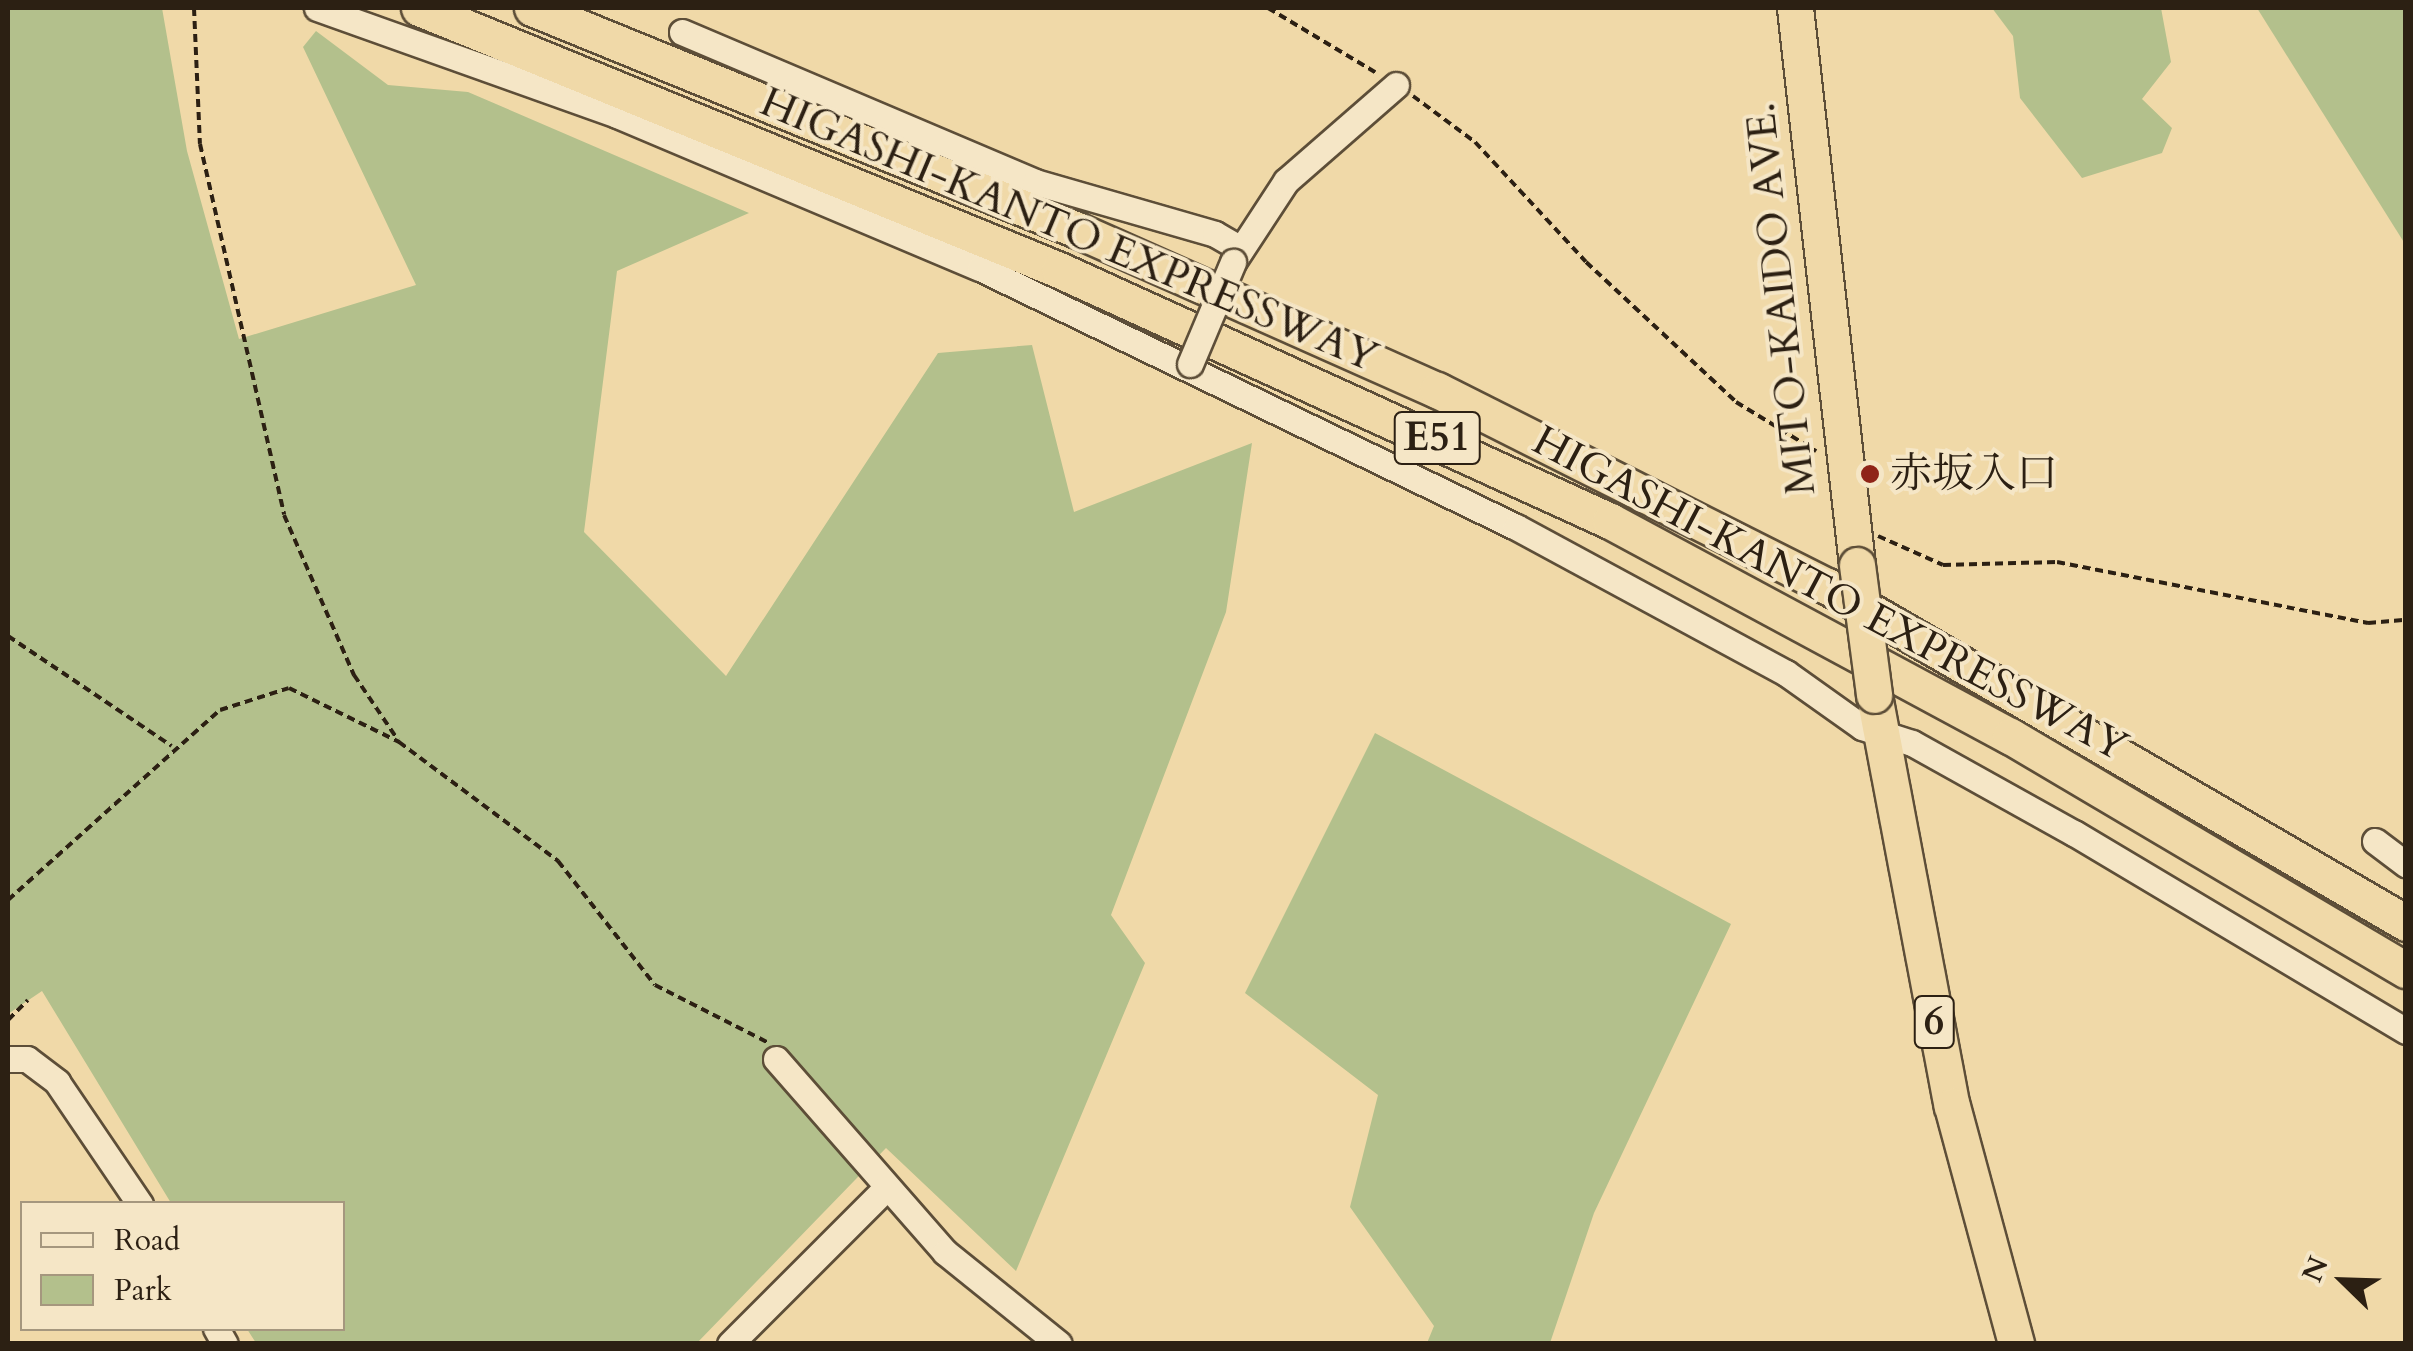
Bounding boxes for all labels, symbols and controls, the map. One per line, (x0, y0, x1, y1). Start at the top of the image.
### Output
street label: HIGASHI-KANTO EXPRESSWAY (753, 77, 1385, 383)
street label: MITO-KAIDO AVE. (1735, 100, 1827, 498)
road number: E51 (1392, 403, 1482, 473)
street label: HIGASHI-KANTO EXPRESSWAY (1524, 416, 2136, 772)
place label: 赤坂入口 (1890, 449, 2058, 499)
marker: 赤坂入口 (1859, 463, 1881, 485)
road number: 6 (1912, 987, 1956, 1057)
legend (20, 1201, 345, 1331)
text: Road (114, 1220, 180, 1261)
north arrow (2293, 1231, 2393, 1331)
text: N (2293, 1251, 2338, 1288)
text: Park (114, 1270, 172, 1311)

